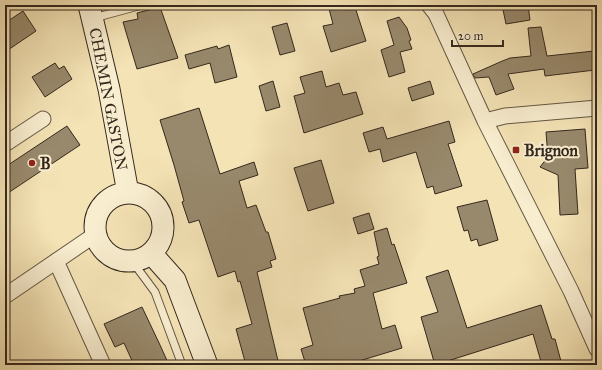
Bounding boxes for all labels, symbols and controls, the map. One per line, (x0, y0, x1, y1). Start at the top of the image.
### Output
scale bar (452, 22, 503, 48)
street label: CHEMIN GASTON (85, 26, 132, 172)
text: 20 m (458, 29, 484, 43)
place label: Brignon (524, 141, 578, 161)
marker: Brignon (511, 145, 521, 155)
place label: B (40, 154, 51, 173)
marker: B (27, 158, 37, 168)

